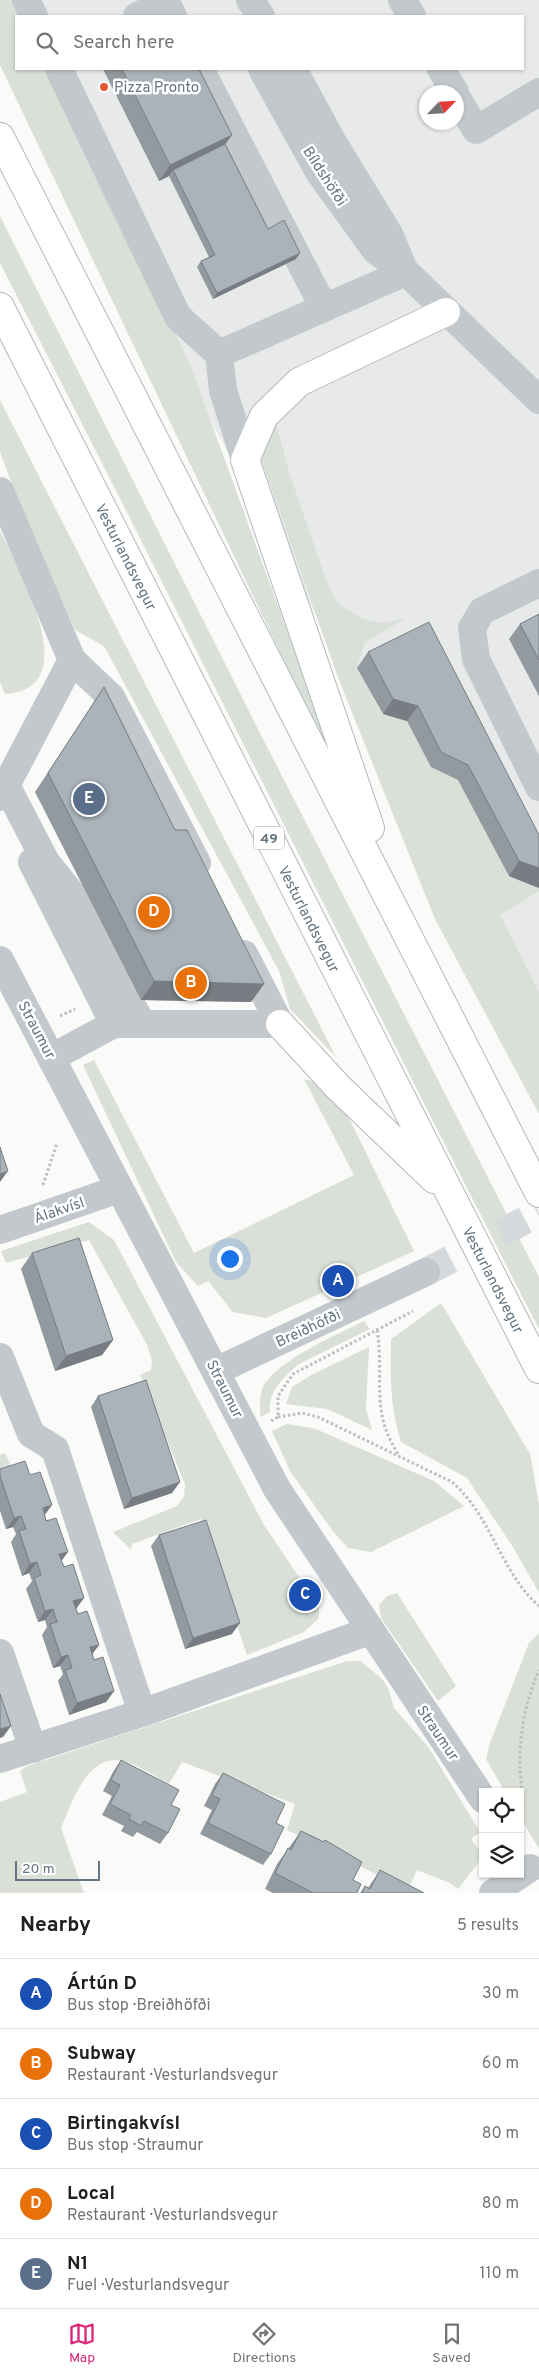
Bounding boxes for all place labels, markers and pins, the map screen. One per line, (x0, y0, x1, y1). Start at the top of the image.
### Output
place label: Pizza Pronto (114, 79, 199, 98)
marker: Pizza Pronto (98, 81, 110, 93)
pin: E (73, 780, 105, 818)
pin: D (138, 893, 170, 931)
pin: B (175, 964, 207, 1002)
pin: A (322, 1262, 354, 1300)
pin: C (289, 1576, 321, 1614)

